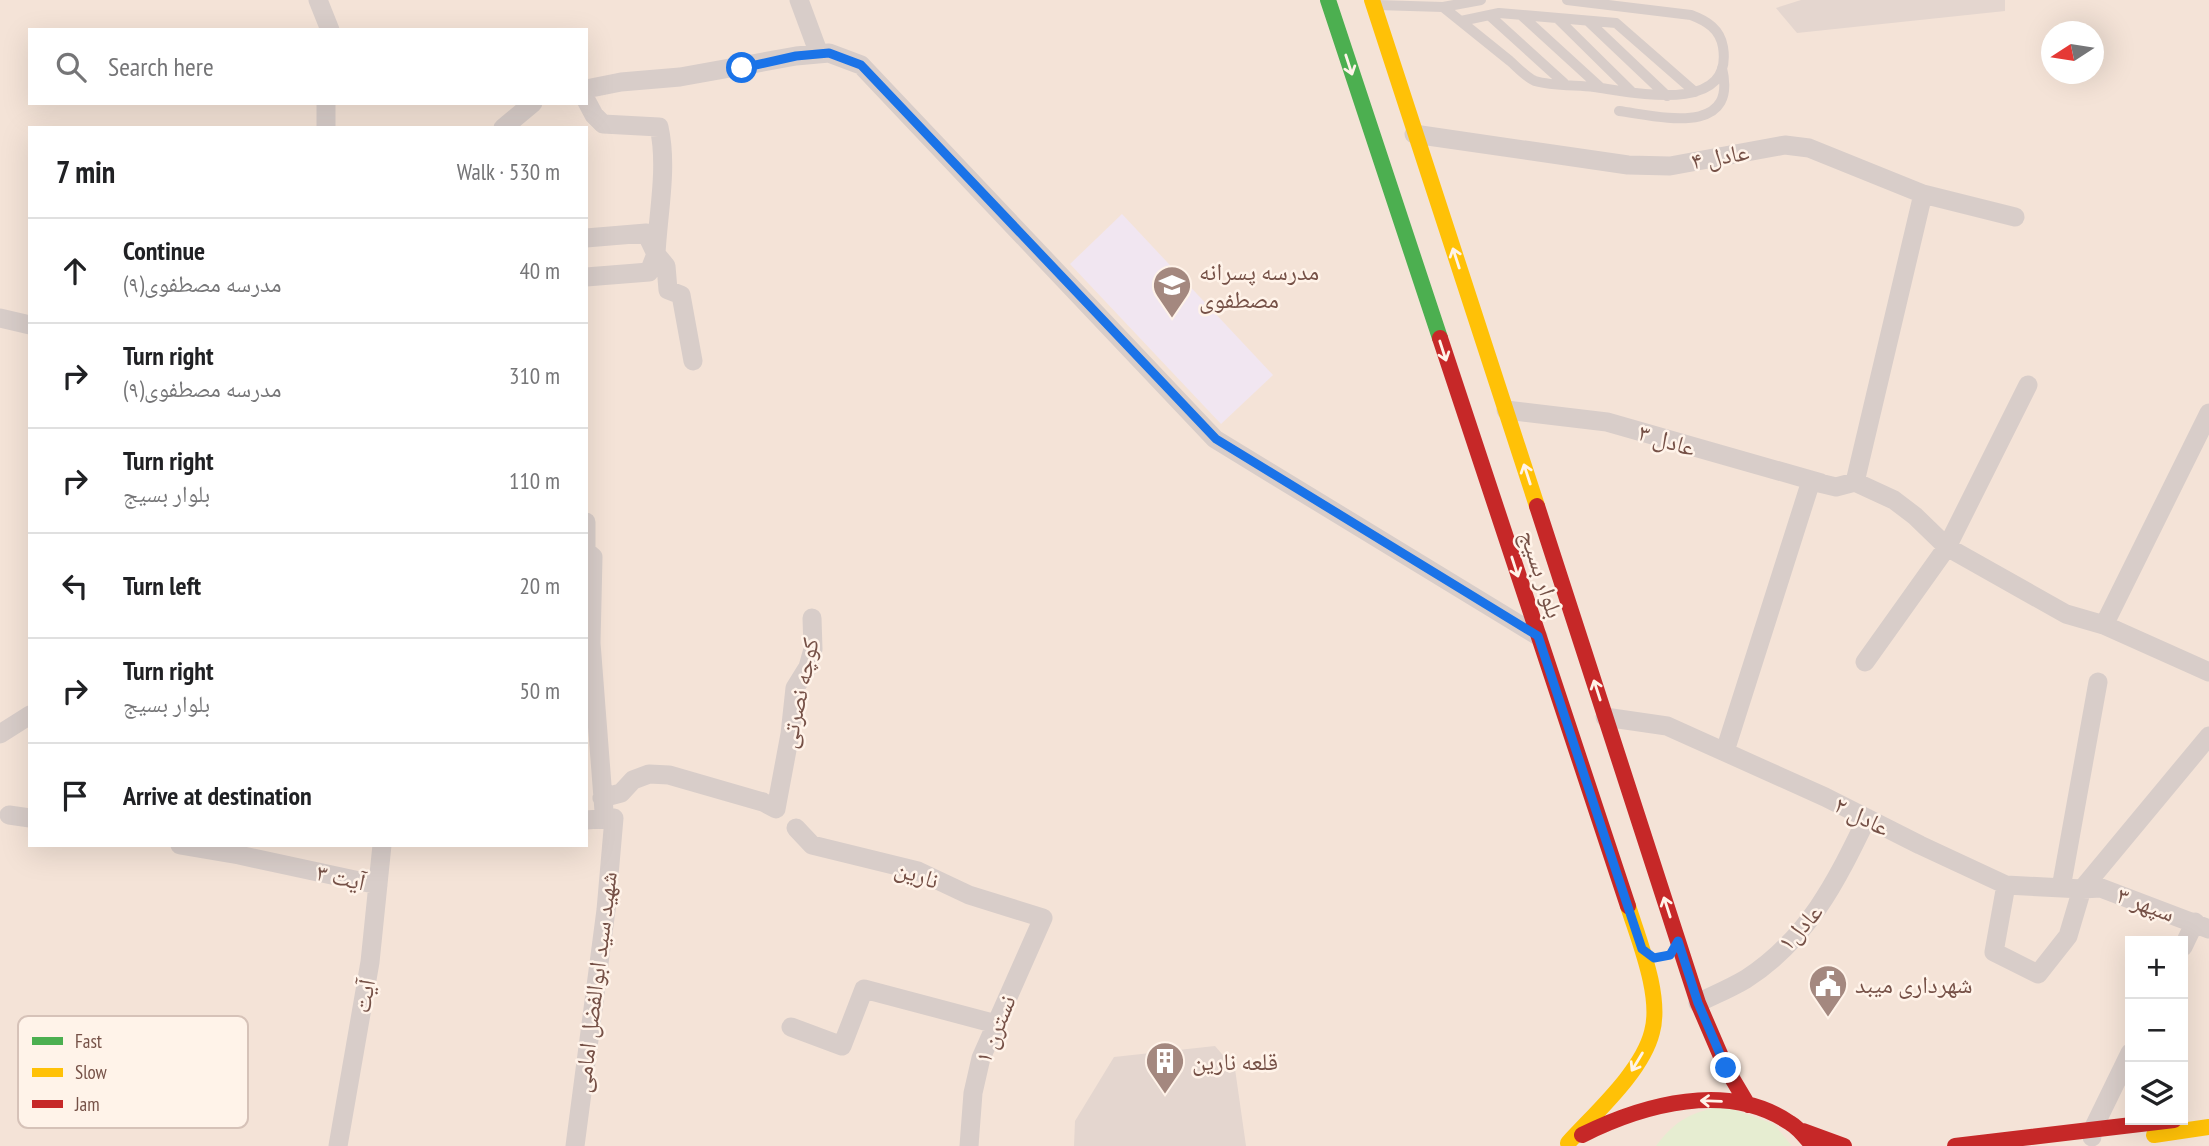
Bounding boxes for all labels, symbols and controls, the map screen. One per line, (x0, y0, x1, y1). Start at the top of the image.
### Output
north arrow (2041, 21, 2104, 84)
search box (28, 28, 588, 105)
icon: search (52, 48, 90, 86)
text: Search here (108, 50, 214, 83)
route start (726, 52, 757, 83)
one-way arrow (1344, 53, 1356, 75)
street label: عادل ۴ (1689, 136, 1751, 176)
text: 7 min (56, 152, 115, 191)
text: Walk · 530 m (457, 157, 560, 186)
text: Continue (123, 234, 205, 267)
one-way arrow (1448, 247, 1461, 269)
icon: ahead (56, 252, 94, 290)
text: 40 m (519, 256, 560, 285)
place label: مدرسه پسرانه مصطفوی (1199, 256, 1319, 315)
school or university icon: مدرسه پسرانه مصطفوی (1151, 264, 1193, 319)
text: مدرسه مصطفوی(۹) (123, 269, 281, 298)
text: Turn right (123, 339, 214, 372)
one-way arrow (1438, 339, 1451, 361)
icon: right (56, 357, 94, 395)
text: 310 m (509, 361, 560, 390)
text: مدرسه مصطفوی(۹) (123, 374, 281, 403)
street label: عادل ۳ (1635, 417, 1699, 463)
text: Turn right (123, 444, 214, 477)
icon: right (56, 462, 94, 500)
one-way arrow (1519, 463, 1532, 485)
text: 110 m (509, 466, 560, 495)
text: بلوار بسیج (123, 479, 210, 508)
street label: بلوار بسیج (1513, 526, 1571, 622)
one-way arrow (1510, 555, 1522, 577)
icon: left (56, 567, 94, 605)
text: Turn left (123, 569, 201, 602)
text: 20 m (519, 571, 560, 600)
street label: کوچه نصرتی (772, 635, 826, 751)
text: Turn right (123, 654, 214, 687)
icon: right (56, 672, 94, 710)
text: 50 m (519, 676, 560, 705)
one-way arrow (1589, 679, 1602, 701)
text: بلوار بسیج (123, 689, 210, 718)
icon: arrive (56, 777, 94, 815)
text: Arrive at destination (123, 779, 312, 812)
street label: عادل ۲ (1829, 789, 1895, 843)
street label: نارین (891, 852, 943, 896)
street label: آیت ۳ (313, 856, 369, 898)
street label: شهید سید ابوالفضل امامی (566, 870, 624, 1094)
street label: سپهر ۳ (2113, 879, 2179, 929)
one-way arrow (1660, 896, 1672, 918)
street label: عادل۱ (1771, 897, 1829, 957)
map controls (2125, 936, 2188, 1125)
button: + (2125, 936, 2188, 999)
public building icon: شهرداری میبد (1807, 963, 1849, 1018)
place label: شهرداری میبد (1855, 969, 1972, 1000)
street label: آیت (346, 976, 382, 1015)
street label: نسترن ۱ (967, 990, 1023, 1068)
button: − (2125, 999, 2188, 1062)
legend (18, 1016, 248, 1128)
text: Fast (75, 1029, 103, 1053)
building icon: قلعه نارین (1144, 1040, 1186, 1095)
place label: قلعه نارین (1192, 1046, 1278, 1077)
one-way arrow (1630, 1051, 1644, 1071)
route end (1710, 1052, 1741, 1083)
text: Slow (75, 1060, 108, 1084)
button: layers (2125, 1062, 2188, 1125)
text: Jam (74, 1092, 100, 1116)
one-way arrow (1700, 1094, 1723, 1108)

